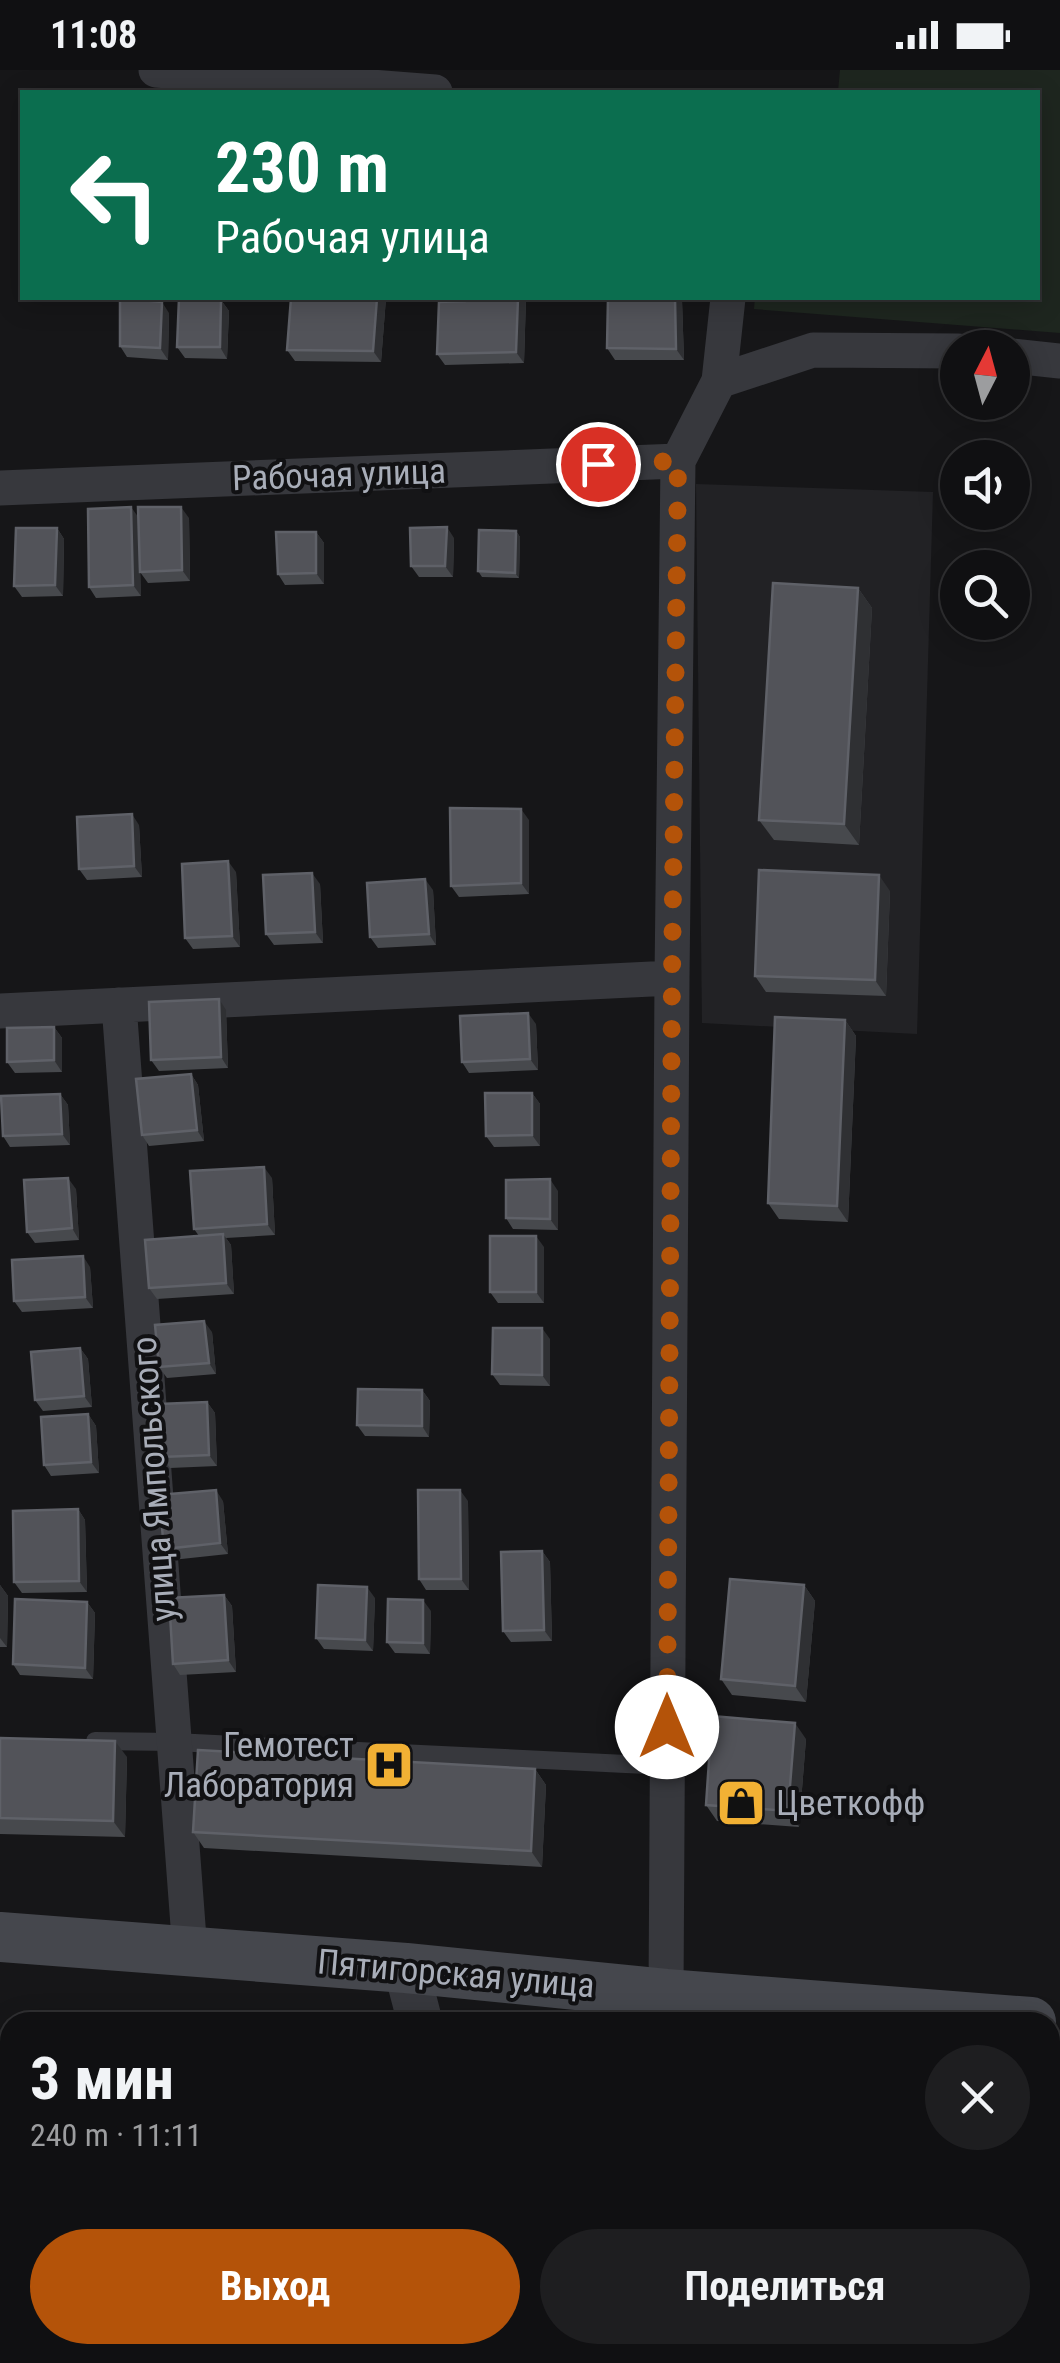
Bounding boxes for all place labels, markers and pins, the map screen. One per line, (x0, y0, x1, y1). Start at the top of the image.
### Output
pin (556, 422, 641, 507)
place label: Гемотест Лаборатория (164, 1725, 354, 1806)
hospital icon: Гемотест Лаборатория (363, 1739, 415, 1791)
shop icon: Цветкофф (715, 1777, 767, 1829)
place label: Цветкофф (776, 1783, 925, 1824)

